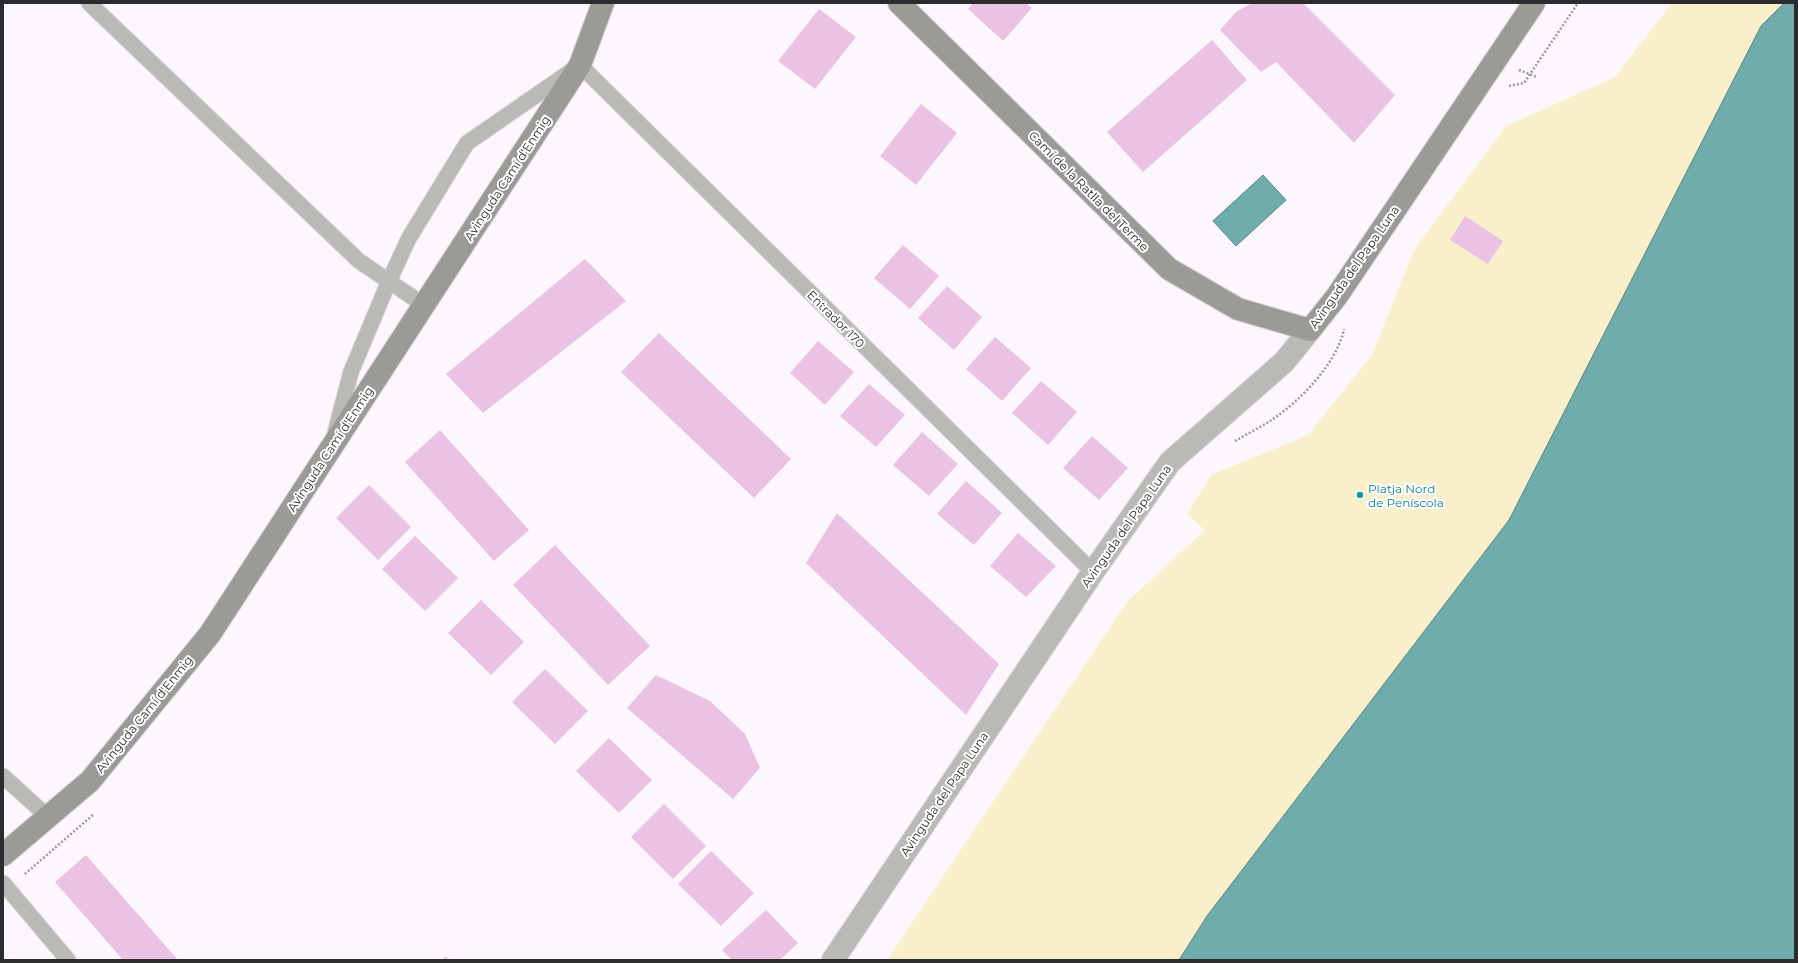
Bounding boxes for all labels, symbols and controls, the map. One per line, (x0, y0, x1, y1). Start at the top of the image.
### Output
street label: Avinguda Camí d'Enmig (461, 113, 553, 243)
street label: Camí de la Ratlla del Terme (1026, 128, 1152, 254)
street label: Avinguda del Papa Luna (1306, 203, 1402, 331)
street label: Entrador 170 (804, 287, 868, 351)
street label: Avinguda Camí d'Enmig (284, 384, 376, 514)
street label: Avinguda del Papa Luna (1078, 462, 1174, 590)
place label: Platja Nord de Peníscola (1368, 481, 1444, 510)
marker: Platja Nord de Peníscola (1355, 490, 1365, 500)
street label: Avinguda Camí d'Enmig (92, 652, 196, 776)
street label: Avinguda del Papa Luna (897, 729, 991, 859)

